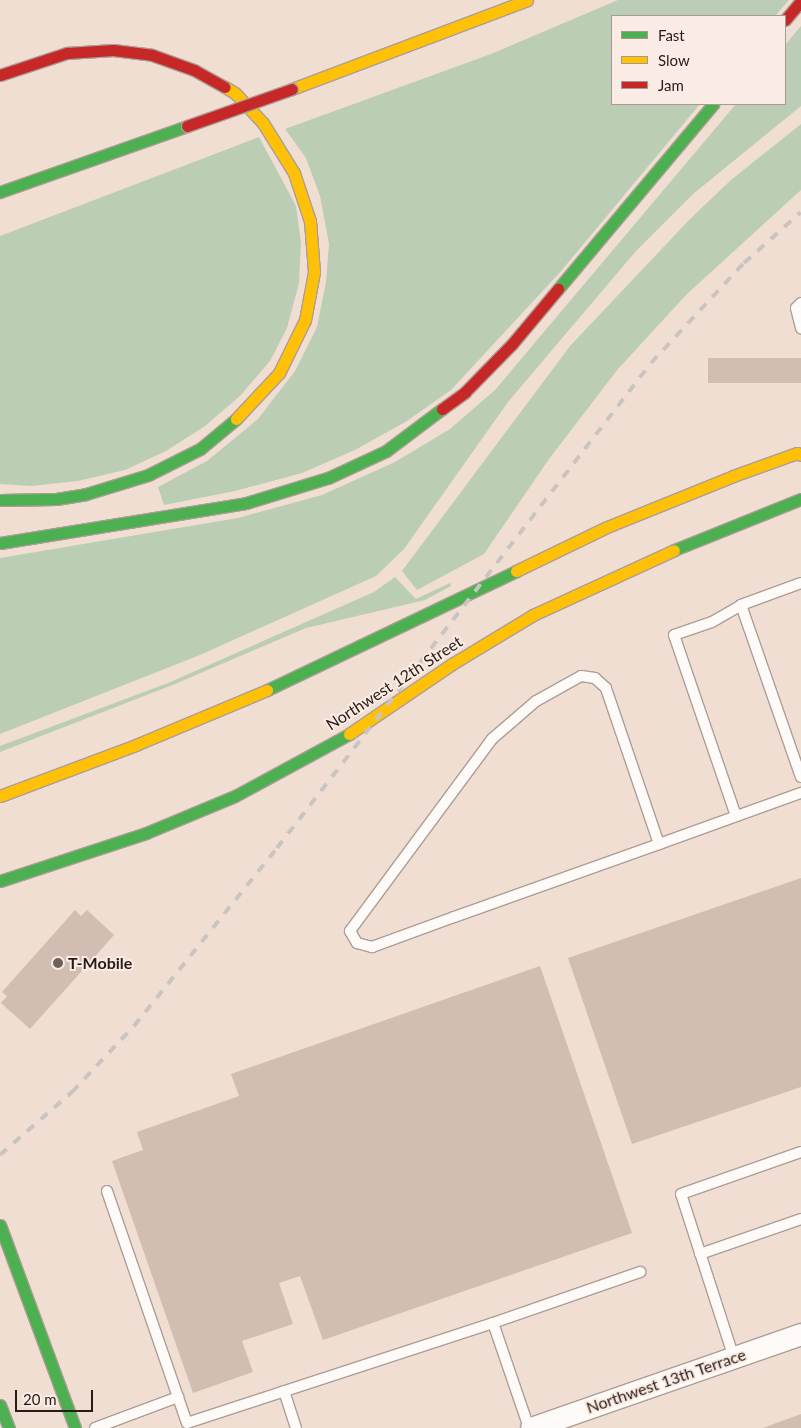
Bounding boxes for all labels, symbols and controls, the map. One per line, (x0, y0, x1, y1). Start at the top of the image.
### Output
legend (611, 15, 786, 105)
text: Fast (658, 26, 685, 44)
text: Slow (658, 51, 690, 69)
text: Jam (658, 76, 684, 94)
street label: Northwest 12th Street (322, 632, 466, 734)
place label: T-Mobile (68, 953, 132, 973)
marker: T-Mobile (52, 957, 64, 969)
street label: Northwest 13th Terrace (584, 1345, 748, 1417)
scale bar (18, 1380, 95, 1412)
text: 20 m (23, 1390, 57, 1408)

